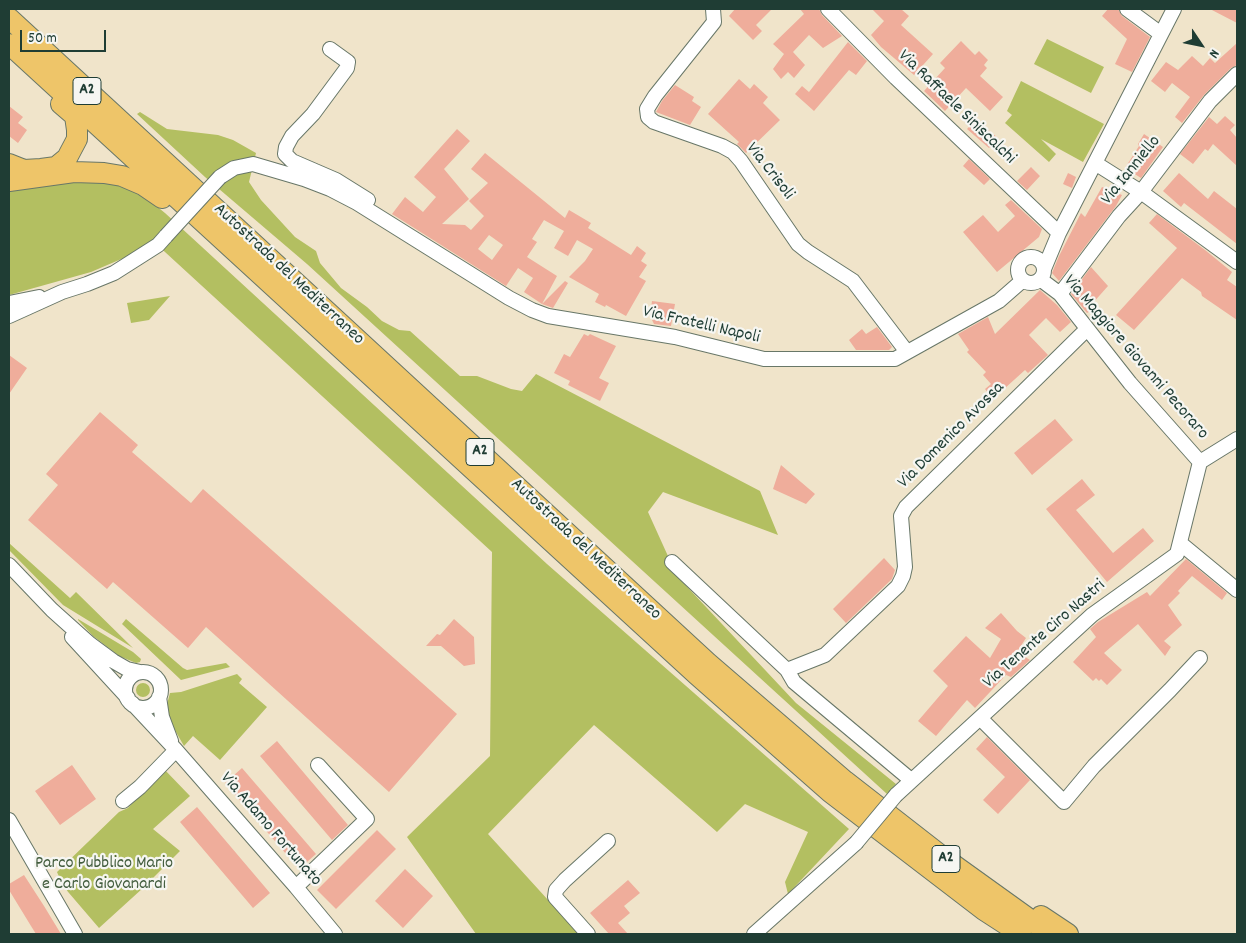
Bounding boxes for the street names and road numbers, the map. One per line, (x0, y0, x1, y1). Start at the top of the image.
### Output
street label: Via Raffaele Siniscalchi (892, 46, 1020, 170)
road number: A2 (73, 78, 101, 104)
street label: Via Ianniello (1098, 132, 1166, 210)
street label: Via Crisoli (740, 139, 798, 205)
street label: Autostrada del Mediterraneo (208, 200, 368, 350)
street label: Via Maggiore Giovanni Pecoraro (1058, 271, 1212, 445)
street label: Via Fratelli Napoli (640, 302, 762, 350)
street label: Via Domenico Avossa (894, 378, 1010, 494)
road number: A2 (466, 438, 494, 466)
street label: Autostrada del Mediterraneo (505, 475, 665, 625)
street label: Via Tenente Ciro Nastri (979, 576, 1111, 694)
street label: Via Adamo Fortunato (215, 768, 325, 892)
road number: A2 (932, 846, 960, 872)

